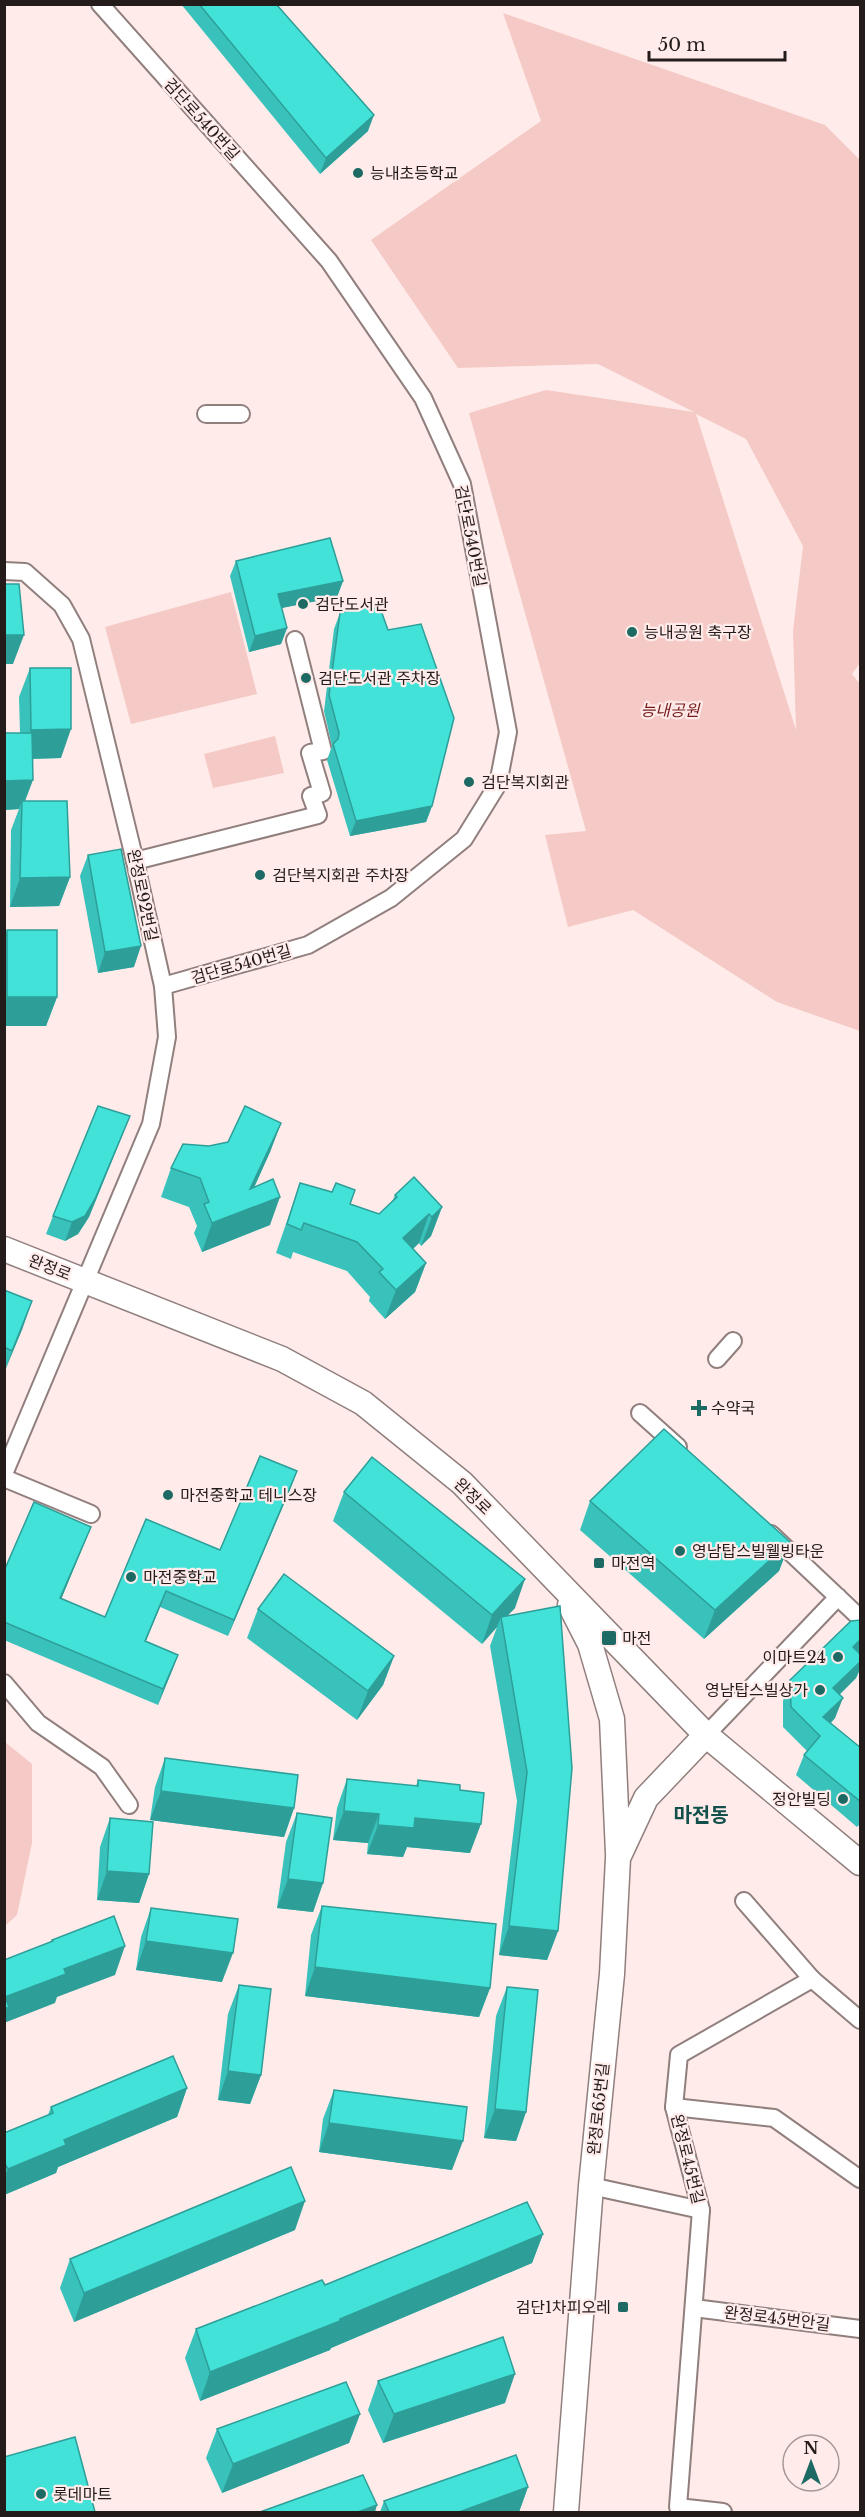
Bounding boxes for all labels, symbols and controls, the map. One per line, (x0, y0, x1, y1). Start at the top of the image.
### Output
scale bar (649, 24, 786, 62)
text: 50 m (658, 34, 706, 56)
street label: 검단로540번길 (160, 74, 244, 164)
place label: 능내초등학교 (370, 163, 458, 183)
marker: 능내초등학교 (351, 166, 365, 180)
street label: 검단로540번길 (451, 483, 491, 589)
place label: 검단도서관 (315, 594, 389, 614)
marker: 검단도서관 (296, 597, 310, 611)
place label: 능내공원 축구장 (644, 622, 752, 642)
marker: 능내공원 축구장 (625, 625, 639, 639)
place label: 검단도서관 주차장 (318, 668, 441, 688)
marker: 검단도서관 주차장 (299, 671, 313, 685)
park label: 능내공원 (641, 700, 701, 720)
place label: 검단복지회관 (481, 772, 570, 792)
marker: 검단복지회관 (462, 775, 476, 789)
street label: 완정로92번길 (123, 847, 163, 943)
place label: 검단복지회관 주차장 (272, 865, 409, 885)
marker: 검단복지회관 주차장 (253, 868, 267, 882)
street label: 검단로540번길 (189, 940, 293, 988)
street label: 완정로 (26, 1250, 74, 1284)
place label: 수약국 (711, 1398, 755, 1418)
marker: 수약국 (692, 1401, 706, 1415)
street label: 완정로 (450, 1473, 496, 1519)
place label: 마전중학교 테니스장 (180, 1485, 317, 1505)
marker: 마전중학교 테니스장 (161, 1488, 175, 1502)
place label: 영남탑스빌웰빙타운 (692, 1541, 824, 1561)
marker: 영남탑스빌웰빙타운 (673, 1544, 687, 1558)
place label: 마전역 (611, 1553, 655, 1573)
marker: 마전역 (592, 1556, 606, 1570)
place label: 마전중학교 (143, 1567, 217, 1587)
marker: 마전중학교 (124, 1570, 138, 1584)
place label: 마전 (622, 1628, 651, 1648)
marker: 마전 (600, 1629, 618, 1647)
place label: 이마트24 (763, 1647, 826, 1667)
marker: 이마트24 (831, 1650, 845, 1664)
place label: 영남탑스빌상가 (705, 1680, 808, 1700)
marker: 영남탑스빌상가 (813, 1683, 827, 1697)
place label: 정안빌딩 (772, 1789, 831, 1809)
marker: 정안빌딩 (836, 1792, 850, 1806)
district label: 마전동 (673, 1803, 729, 1827)
street label: 완정로65번길 (583, 2062, 613, 2156)
street label: 완정로45번길 (667, 2112, 709, 2206)
place label: 검단1차피오레 (516, 2297, 611, 2317)
marker: 검단1차피오레 (616, 2300, 630, 2314)
street label: 완정로45번안길 (723, 2302, 831, 2334)
north arrow (781, 2433, 841, 2493)
text: N (803, 2438, 819, 2458)
place label: 롯데마트 (53, 2484, 112, 2504)
marker: 롯데마트 (34, 2487, 48, 2501)

